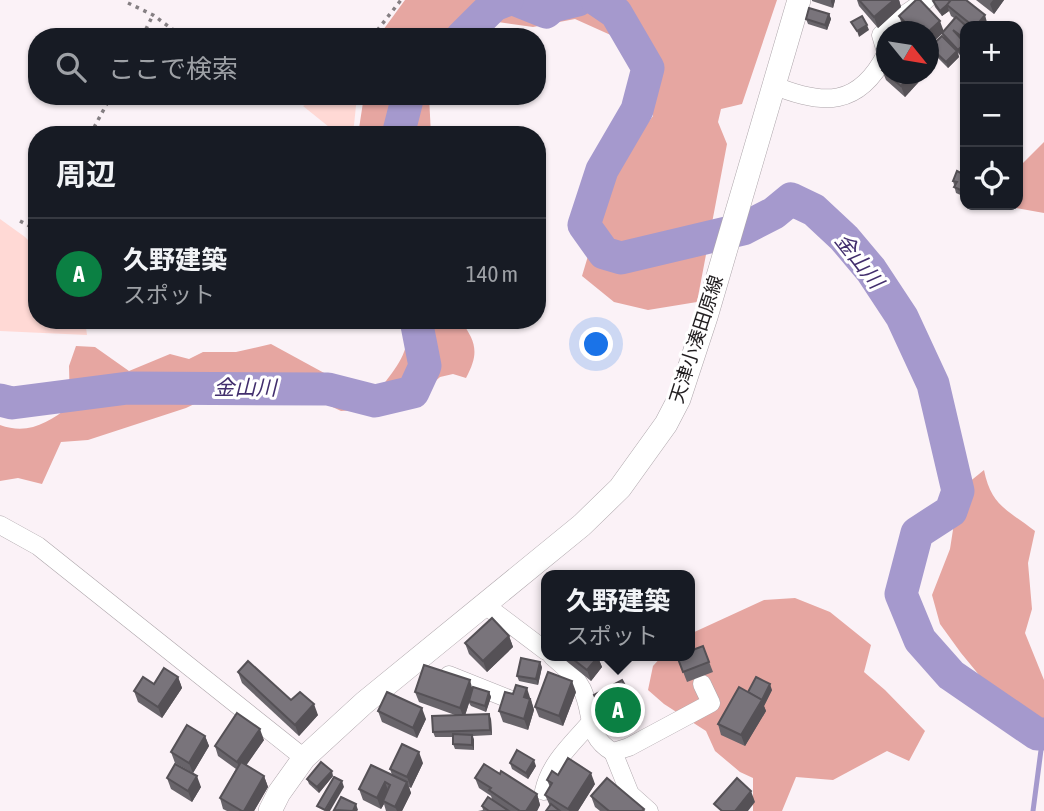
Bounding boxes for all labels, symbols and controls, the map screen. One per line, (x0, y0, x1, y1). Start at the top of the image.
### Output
north arrow (876, 21, 939, 84)
map controls (960, 21, 1023, 210)
button: + (960, 21, 1023, 84)
search box (28, 28, 546, 105)
icon: search (52, 48, 90, 86)
text: ここで検索 (108, 54, 238, 84)
button: − (960, 84, 1023, 147)
button: locate (960, 147, 1023, 210)
text: 周辺 (56, 157, 116, 191)
water label: 金山川 (831, 228, 890, 294)
text: 久野建築 (123, 245, 227, 275)
text: A (73, 261, 85, 287)
text: 140 m (466, 261, 518, 287)
street label: 天津小湊田原線 (665, 272, 727, 406)
text: スポット (123, 282, 215, 308)
your location (579, 327, 613, 361)
water label: 金山川 (214, 375, 278, 399)
popup (541, 570, 695, 661)
text: 久野建築 (566, 586, 670, 616)
text: スポット (566, 623, 658, 649)
pin: A (595, 684, 641, 736)

